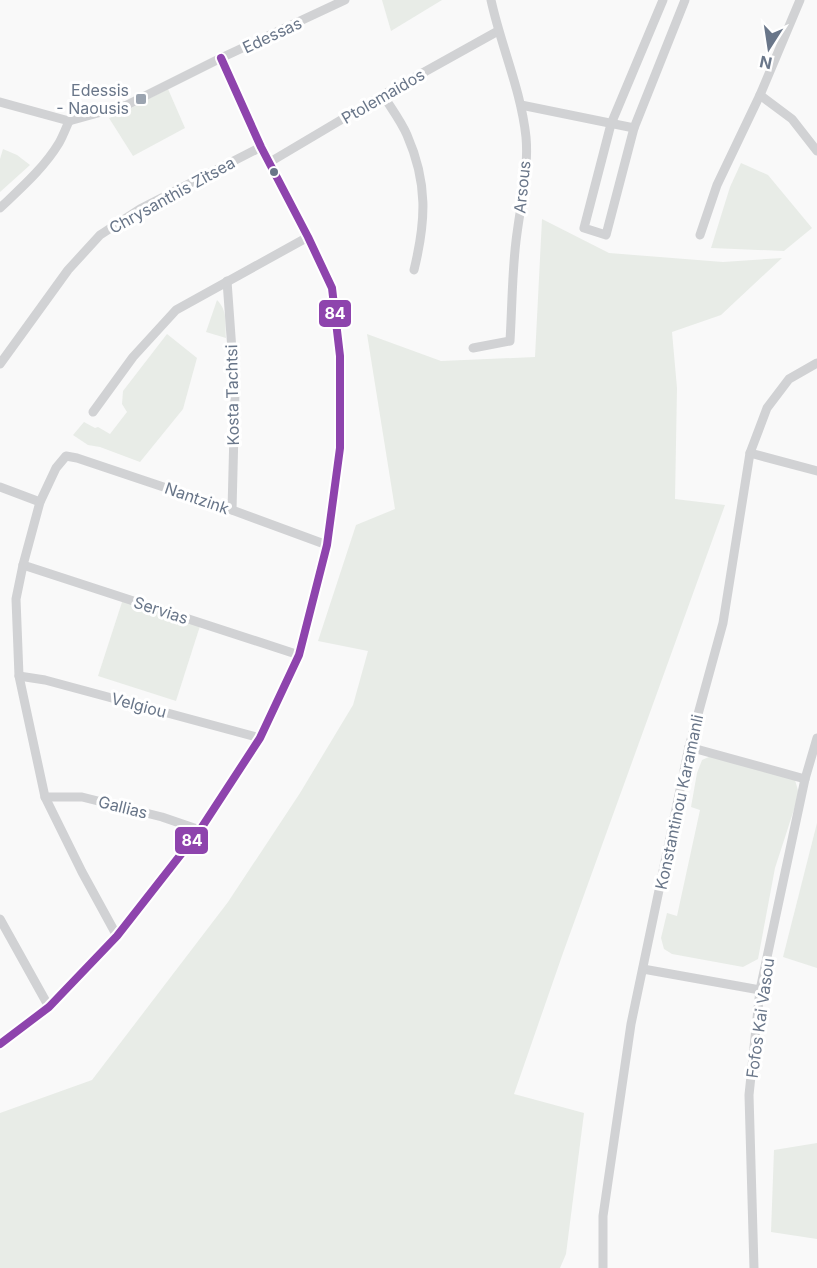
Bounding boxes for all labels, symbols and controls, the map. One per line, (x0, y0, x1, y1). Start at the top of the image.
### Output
street label: Edessas (239, 13, 305, 57)
north arrow (739, 18, 799, 78)
text: N (758, 52, 774, 74)
street label: Ptolemaidos (338, 64, 428, 128)
place label: Edessis - Naousis (56, 80, 129, 118)
marker: Edessis - Naousis (134, 92, 148, 106)
street label: Chrysanthis Zitsea (106, 152, 238, 238)
street label: Arsous (509, 160, 535, 214)
unlabelled marker (268, 166, 280, 178)
line badge: 84 (318, 299, 352, 328)
text: 84 (324, 303, 346, 323)
street label: Kosta Tachtsi (221, 344, 243, 446)
street label: Nantzink (162, 478, 232, 518)
street label: Servias (131, 592, 191, 628)
street label: Velgiou (109, 688, 169, 722)
street label: Konstantinou Karamanli (651, 713, 707, 891)
street label: Gallias (96, 791, 150, 823)
line badge: 84 (174, 826, 209, 855)
text: 84 (181, 830, 203, 850)
street label: Fofos Kai Vasou (742, 957, 778, 1079)

